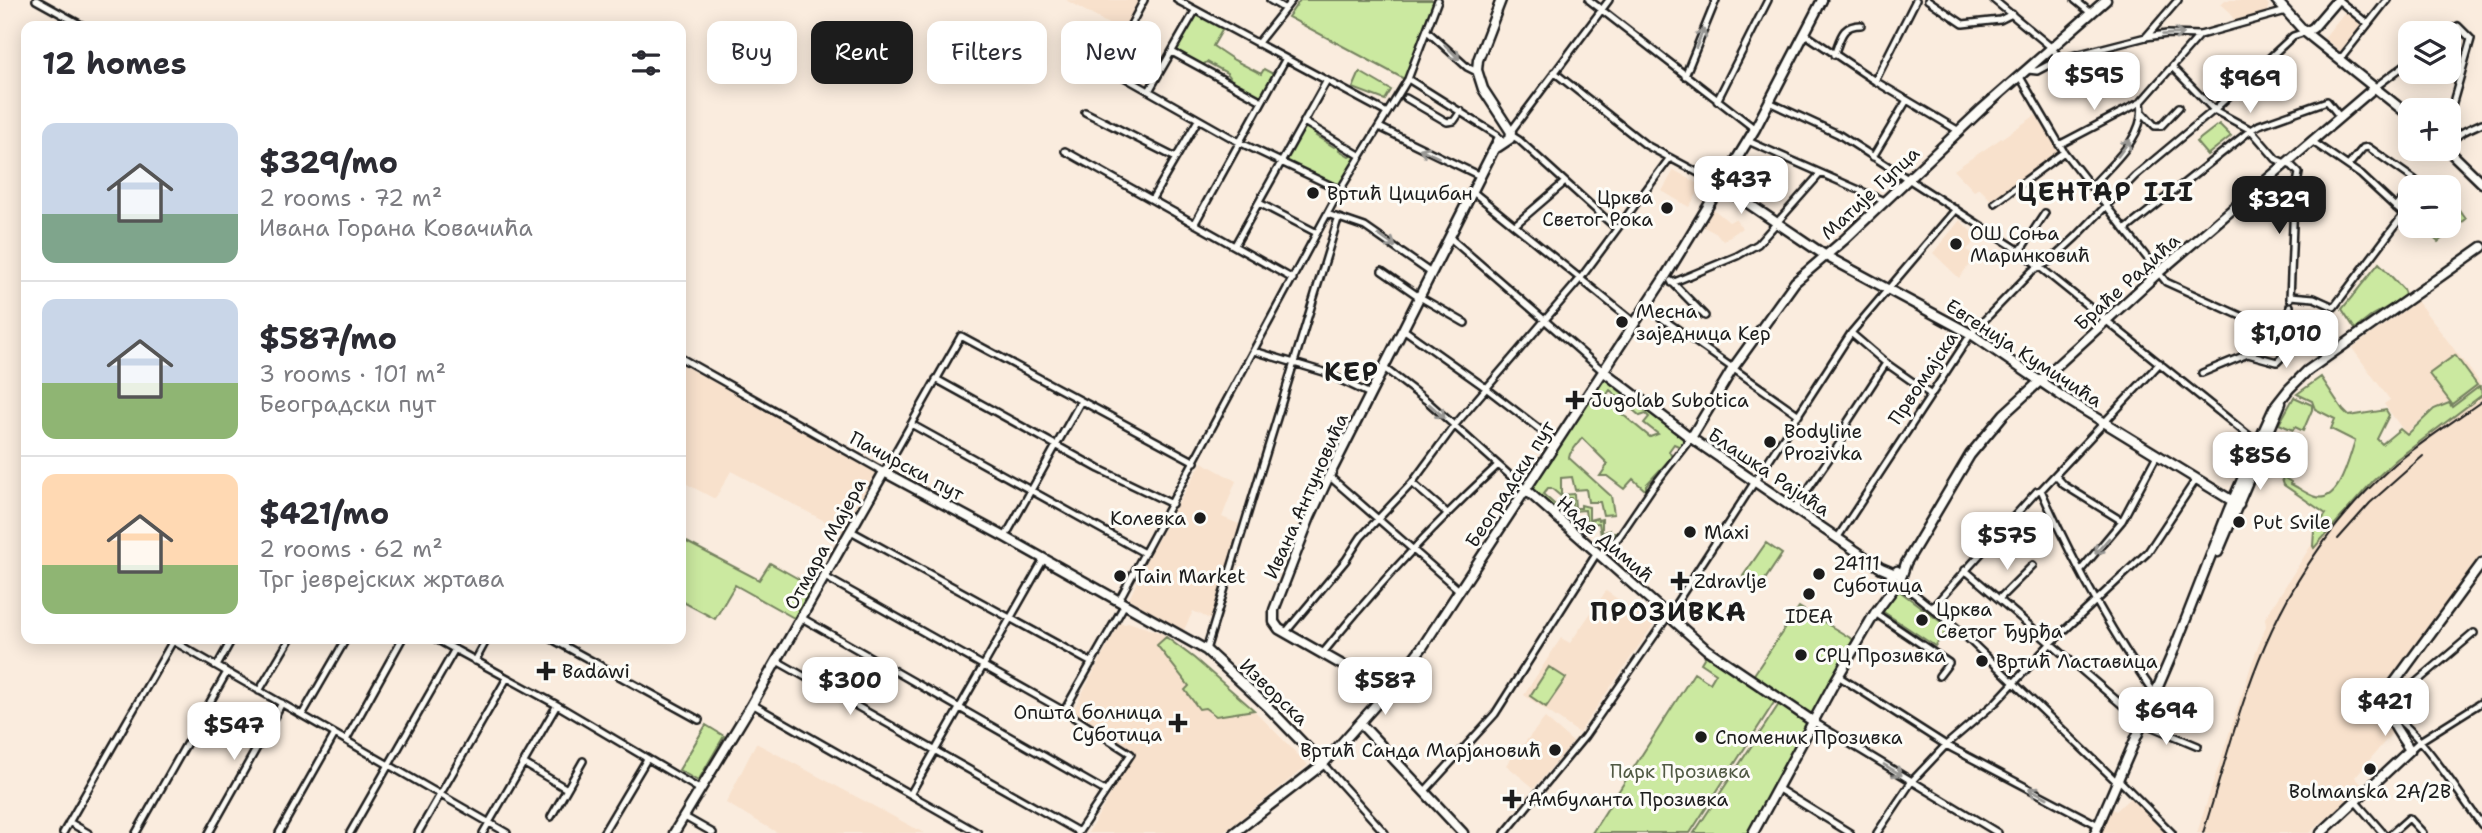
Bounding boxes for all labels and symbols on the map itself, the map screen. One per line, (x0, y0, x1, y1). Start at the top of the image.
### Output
one-way arrow (2161, 27, 2184, 40)
one-way arrow (1695, 28, 1708, 49)
one-way arrow (1443, 44, 1460, 61)
pin: $595 (2053, 52, 2135, 112)
pin: $969 (2209, 55, 2291, 115)
one-way arrow (2117, 139, 2131, 158)
street label: Матије Гупца (1815, 141, 1925, 245)
one-way arrow (1419, 145, 1440, 159)
pin: $437 (1700, 156, 1782, 216)
district label: ЦЕНТАР III (2017, 174, 2195, 209)
pin: $329 (2238, 176, 2320, 236)
place label: Вртић Цицибан (1327, 181, 1473, 206)
marker: Вртић Цицибан (1305, 185, 1321, 201)
place label: Црква Светог Рока (1542, 185, 1653, 232)
marker: Црква Светог Рока (1659, 200, 1675, 216)
place label: ОШ Соња Маринковић (1970, 221, 2090, 268)
street label: Браће Радића (2069, 228, 2185, 336)
one-way arrow (1377, 234, 1396, 248)
marker: ОШ Соња Маринковић (1948, 236, 1964, 252)
street label: Евгенија Кумичића (1941, 293, 2107, 413)
place label: Месна заједница Кер (1636, 299, 1771, 346)
pin: $1,010 (2229, 310, 2343, 370)
marker: Месна заједница Кер (1614, 314, 1630, 330)
street label: Првомајска (1883, 326, 1963, 430)
district label: КЕР (1324, 354, 1380, 389)
place label: Jugolab Subotica (1591, 388, 1749, 413)
marker: Jugolab Subotica (1565, 390, 1585, 410)
one-way arrow (1428, 403, 1446, 419)
street label: Ивана Антуновића (1258, 409, 1354, 583)
street label: Београдски пут (1460, 416, 1561, 552)
place label: Bodyline Prozivka (1784, 419, 1862, 466)
street label: Блашка Рајића (1703, 422, 1835, 522)
street label: Пачирски пут (845, 425, 969, 507)
pin: $856 (2219, 433, 2301, 492)
marker: Bodyline Prozivka (1762, 434, 1778, 450)
street label: Отмара Мајера (778, 474, 872, 614)
street label: Наде Димић (1551, 490, 1659, 588)
place label: Колевка (1110, 506, 1186, 531)
marker: Колевка (1192, 510, 1208, 526)
place label: Put Svile (2253, 510, 2331, 535)
pin: $575 (1966, 512, 2048, 572)
marker: Put Svile (2231, 514, 2247, 530)
place label: Maxi (1704, 520, 1749, 545)
marker: Maxi (1682, 524, 1698, 540)
one-way arrow (2094, 537, 2110, 555)
place label: 24111 Суботица (1833, 551, 1923, 598)
place label: Tain Market (1134, 564, 1246, 589)
marker: 24111 Суботица (1811, 566, 1827, 582)
marker: Tain Market (1112, 568, 1128, 584)
place label: Zdravlje (1694, 569, 1767, 594)
marker: Zdravlje (1672, 573, 1688, 589)
marker: IDEA (1801, 586, 1817, 602)
district label: ПРОЗИВКА (1590, 594, 1748, 629)
place label: Црква Светог Ђурђа (1936, 597, 2063, 644)
place label: IDEA (1785, 604, 1833, 629)
marker: Црква Светог Ђурђа (1914, 612, 1930, 628)
place label: СРЦ Прозивка (1815, 643, 1946, 668)
marker: СРЦ Прозивка (1793, 647, 1809, 663)
place label: Вртић Ластавица (1996, 649, 2158, 674)
street label: Изворска (1234, 653, 1314, 731)
marker: Вртић Ластавица (1974, 653, 1990, 669)
pin: $300 (809, 658, 891, 717)
pin: $587 (1344, 658, 1426, 717)
place label: Badawi (562, 659, 630, 684)
marker: Badawi (536, 661, 556, 681)
pin: $421 (2344, 678, 2426, 738)
pin: $694 (2125, 688, 2207, 747)
place label: Општа болница Суботица (1014, 700, 1162, 747)
pin: $547 (193, 702, 275, 762)
marker: Општа болница Суботица (1168, 713, 1188, 733)
place label: Споменик Прозивка (1715, 725, 1903, 750)
marker: Споменик Прозивка (1693, 729, 1709, 745)
place label: Вртић Санда Марјановић (1300, 738, 1541, 763)
marker: Вртић Санда Марјановић (1547, 742, 1563, 758)
park label: Парк Прозивка (1610, 759, 1750, 784)
marker: Bolmanska 2A/2B (2362, 761, 2378, 777)
one-way arrow (1883, 762, 1902, 777)
place label: Bolmanska 2A/2B (2289, 779, 2451, 804)
one-way arrow (2028, 786, 2049, 800)
place label: Амбуланта Прозивка (1528, 787, 1728, 812)
marker: Амбуланта Прозивка (1502, 789, 1522, 809)

